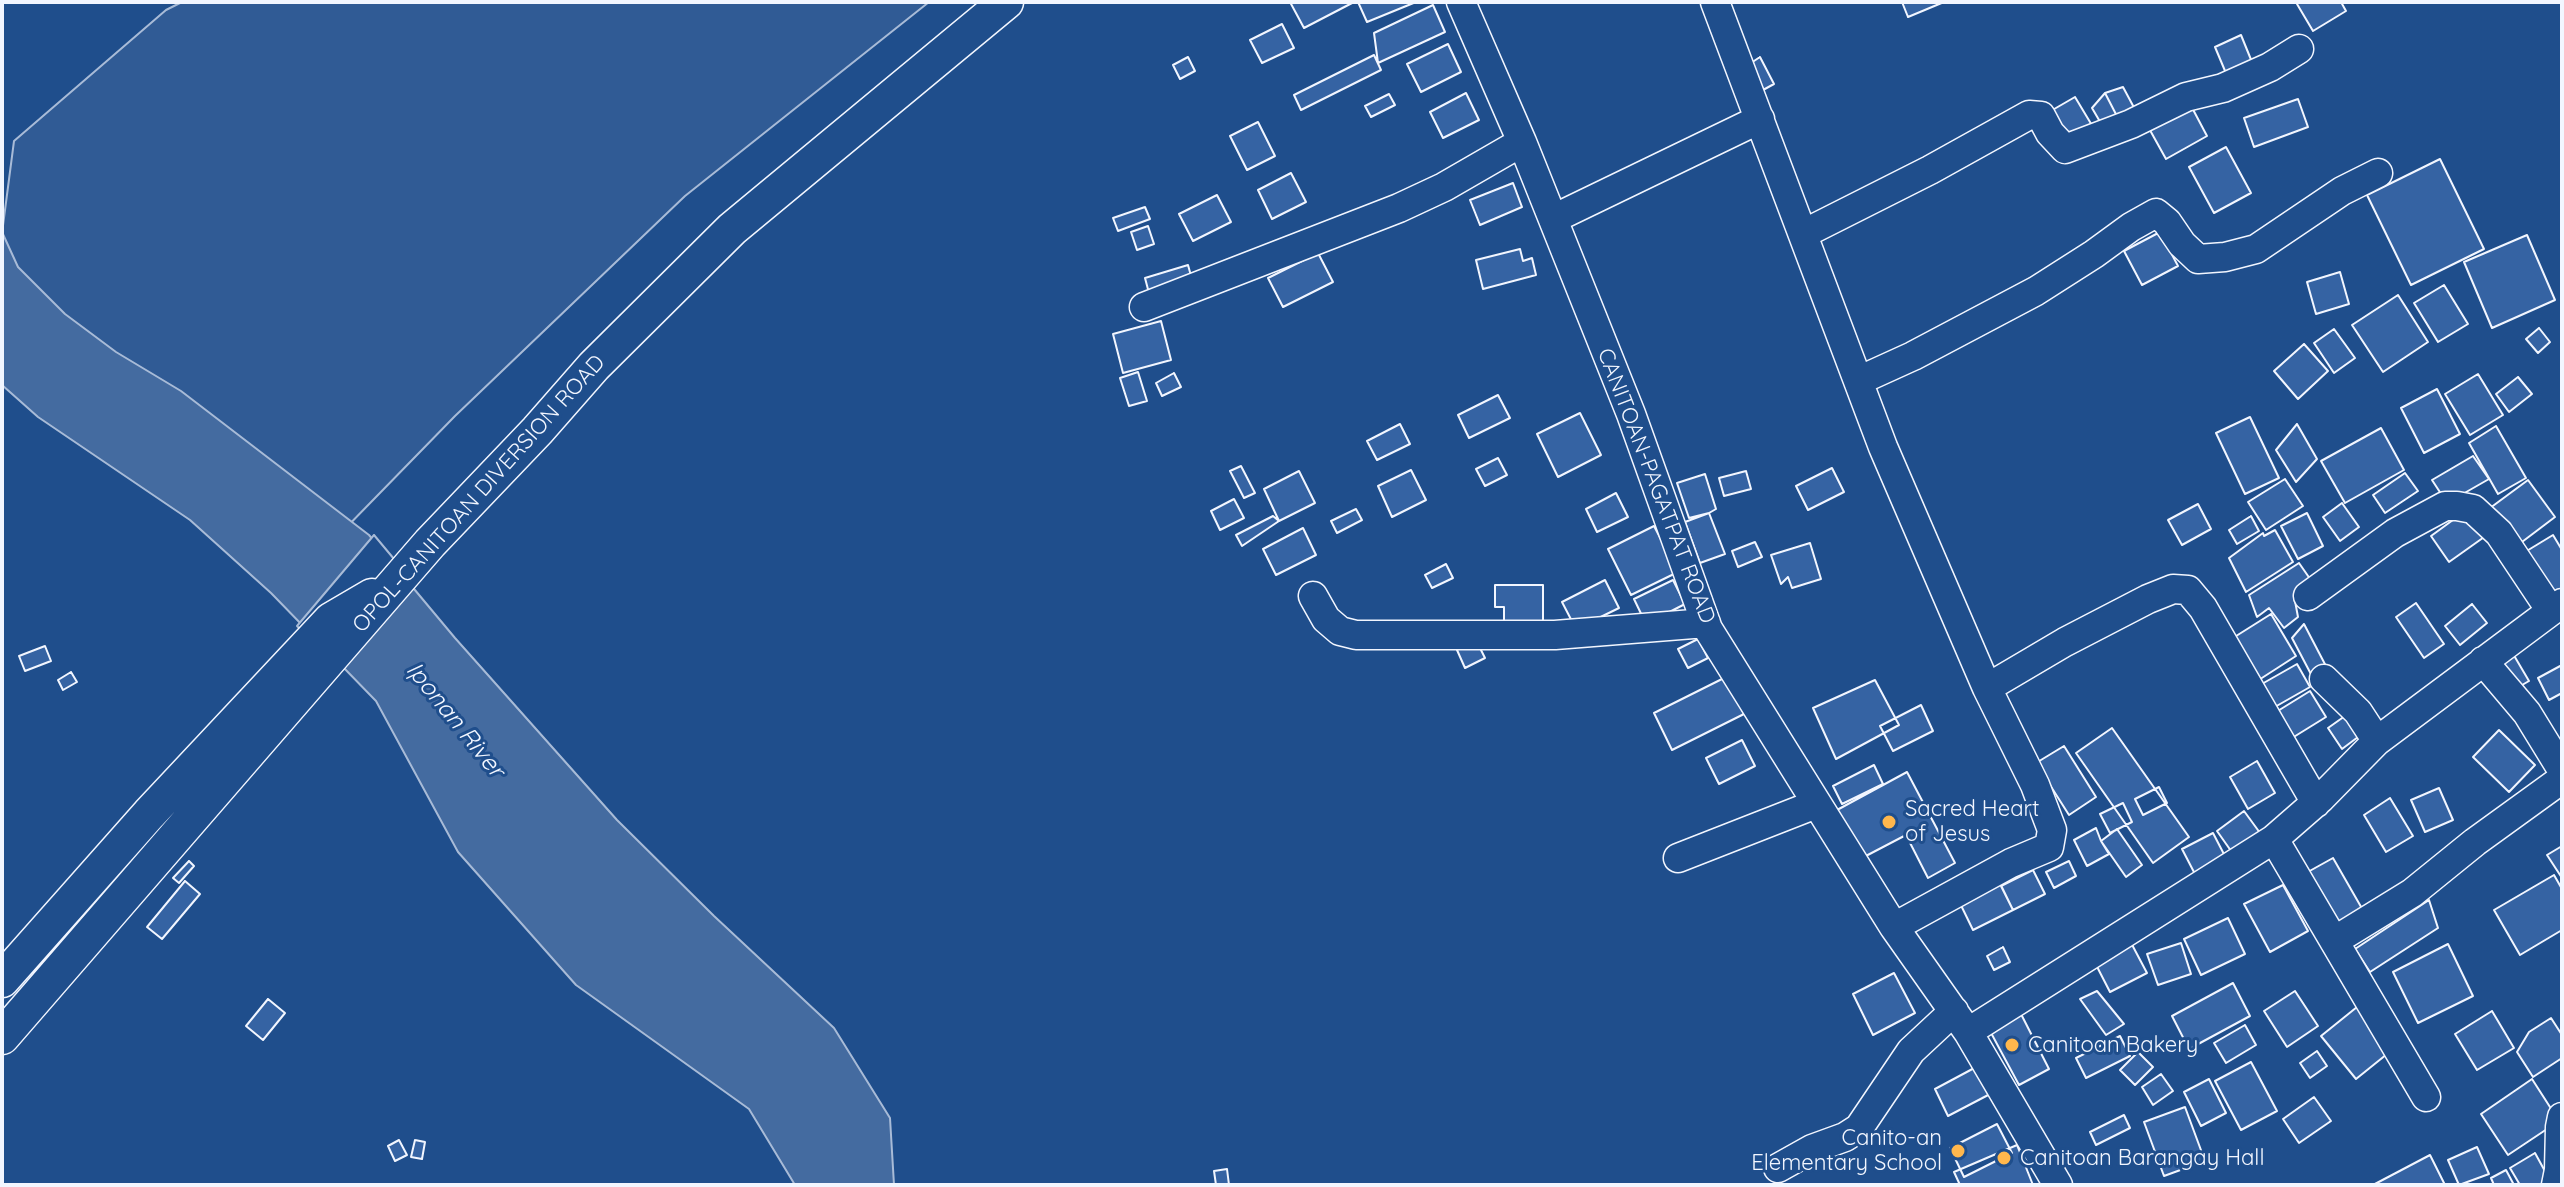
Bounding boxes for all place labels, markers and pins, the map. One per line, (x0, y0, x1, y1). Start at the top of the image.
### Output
place label: Sacred Heart of Jesus (1905, 796, 2039, 848)
marker: Sacred Heart of Jesus (1880, 813, 1898, 831)
place label: Canitoan Bakery (2028, 1032, 2198, 1058)
marker: Canitoan Bakery (2003, 1036, 2021, 1054)
place label: Canito-an Elementary School (1751, 1125, 1942, 1176)
marker: Canito-an Elementary School (1949, 1142, 1967, 1160)
place label: Canitoan Barangay Hall (2020, 1145, 2264, 1171)
marker: Canitoan Barangay Hall (1995, 1149, 2013, 1167)

